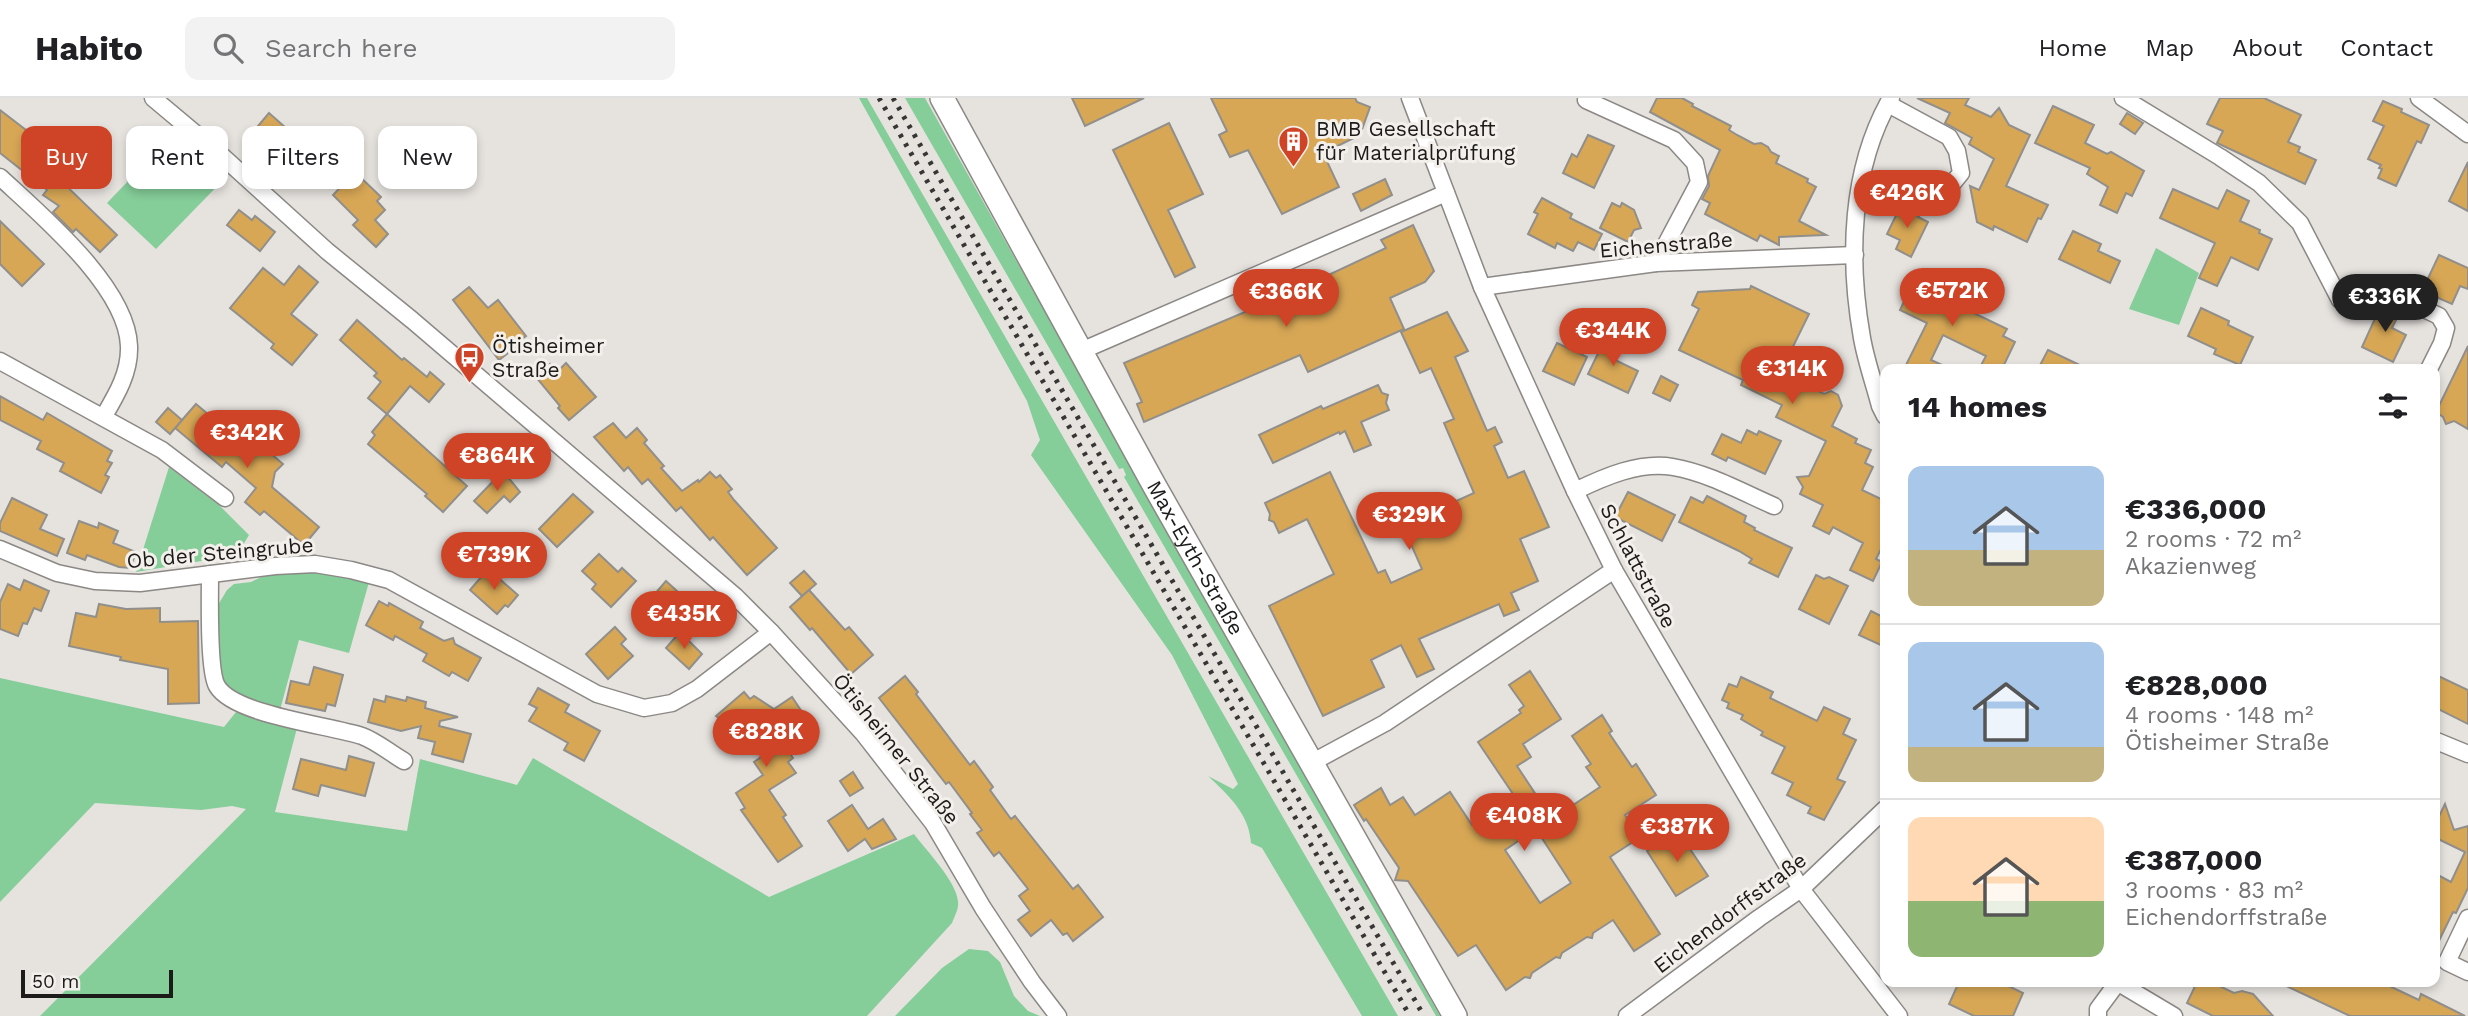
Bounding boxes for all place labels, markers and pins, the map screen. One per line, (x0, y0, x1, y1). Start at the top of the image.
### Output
place label: BMB Gesellschaft für Materialprüfung (1316, 116, 1516, 165)
building icon: BMB Gesellschaft für Materialprüfung (1276, 124, 1310, 168)
pin: €426K (1858, 170, 1956, 230)
pin: €572K (1903, 268, 2001, 328)
pin: €366K (1237, 270, 1335, 329)
pin: €336K (2336, 274, 2434, 334)
pin: €344K (1564, 308, 1662, 368)
place label: Ötisheimer Straße (492, 333, 605, 382)
bus stop icon: Ötisheimer Straße (452, 341, 486, 385)
pin: €314K (1743, 346, 1841, 406)
pin: €342K (198, 410, 296, 470)
pin: €864K (448, 434, 546, 493)
pin: €329K (1360, 492, 1458, 552)
pin: €739K (445, 532, 543, 592)
pin: €435K (635, 592, 733, 651)
pin: €828K (717, 710, 815, 769)
pin: €408K (1475, 794, 1573, 853)
pin: €387K (1628, 804, 1726, 864)

